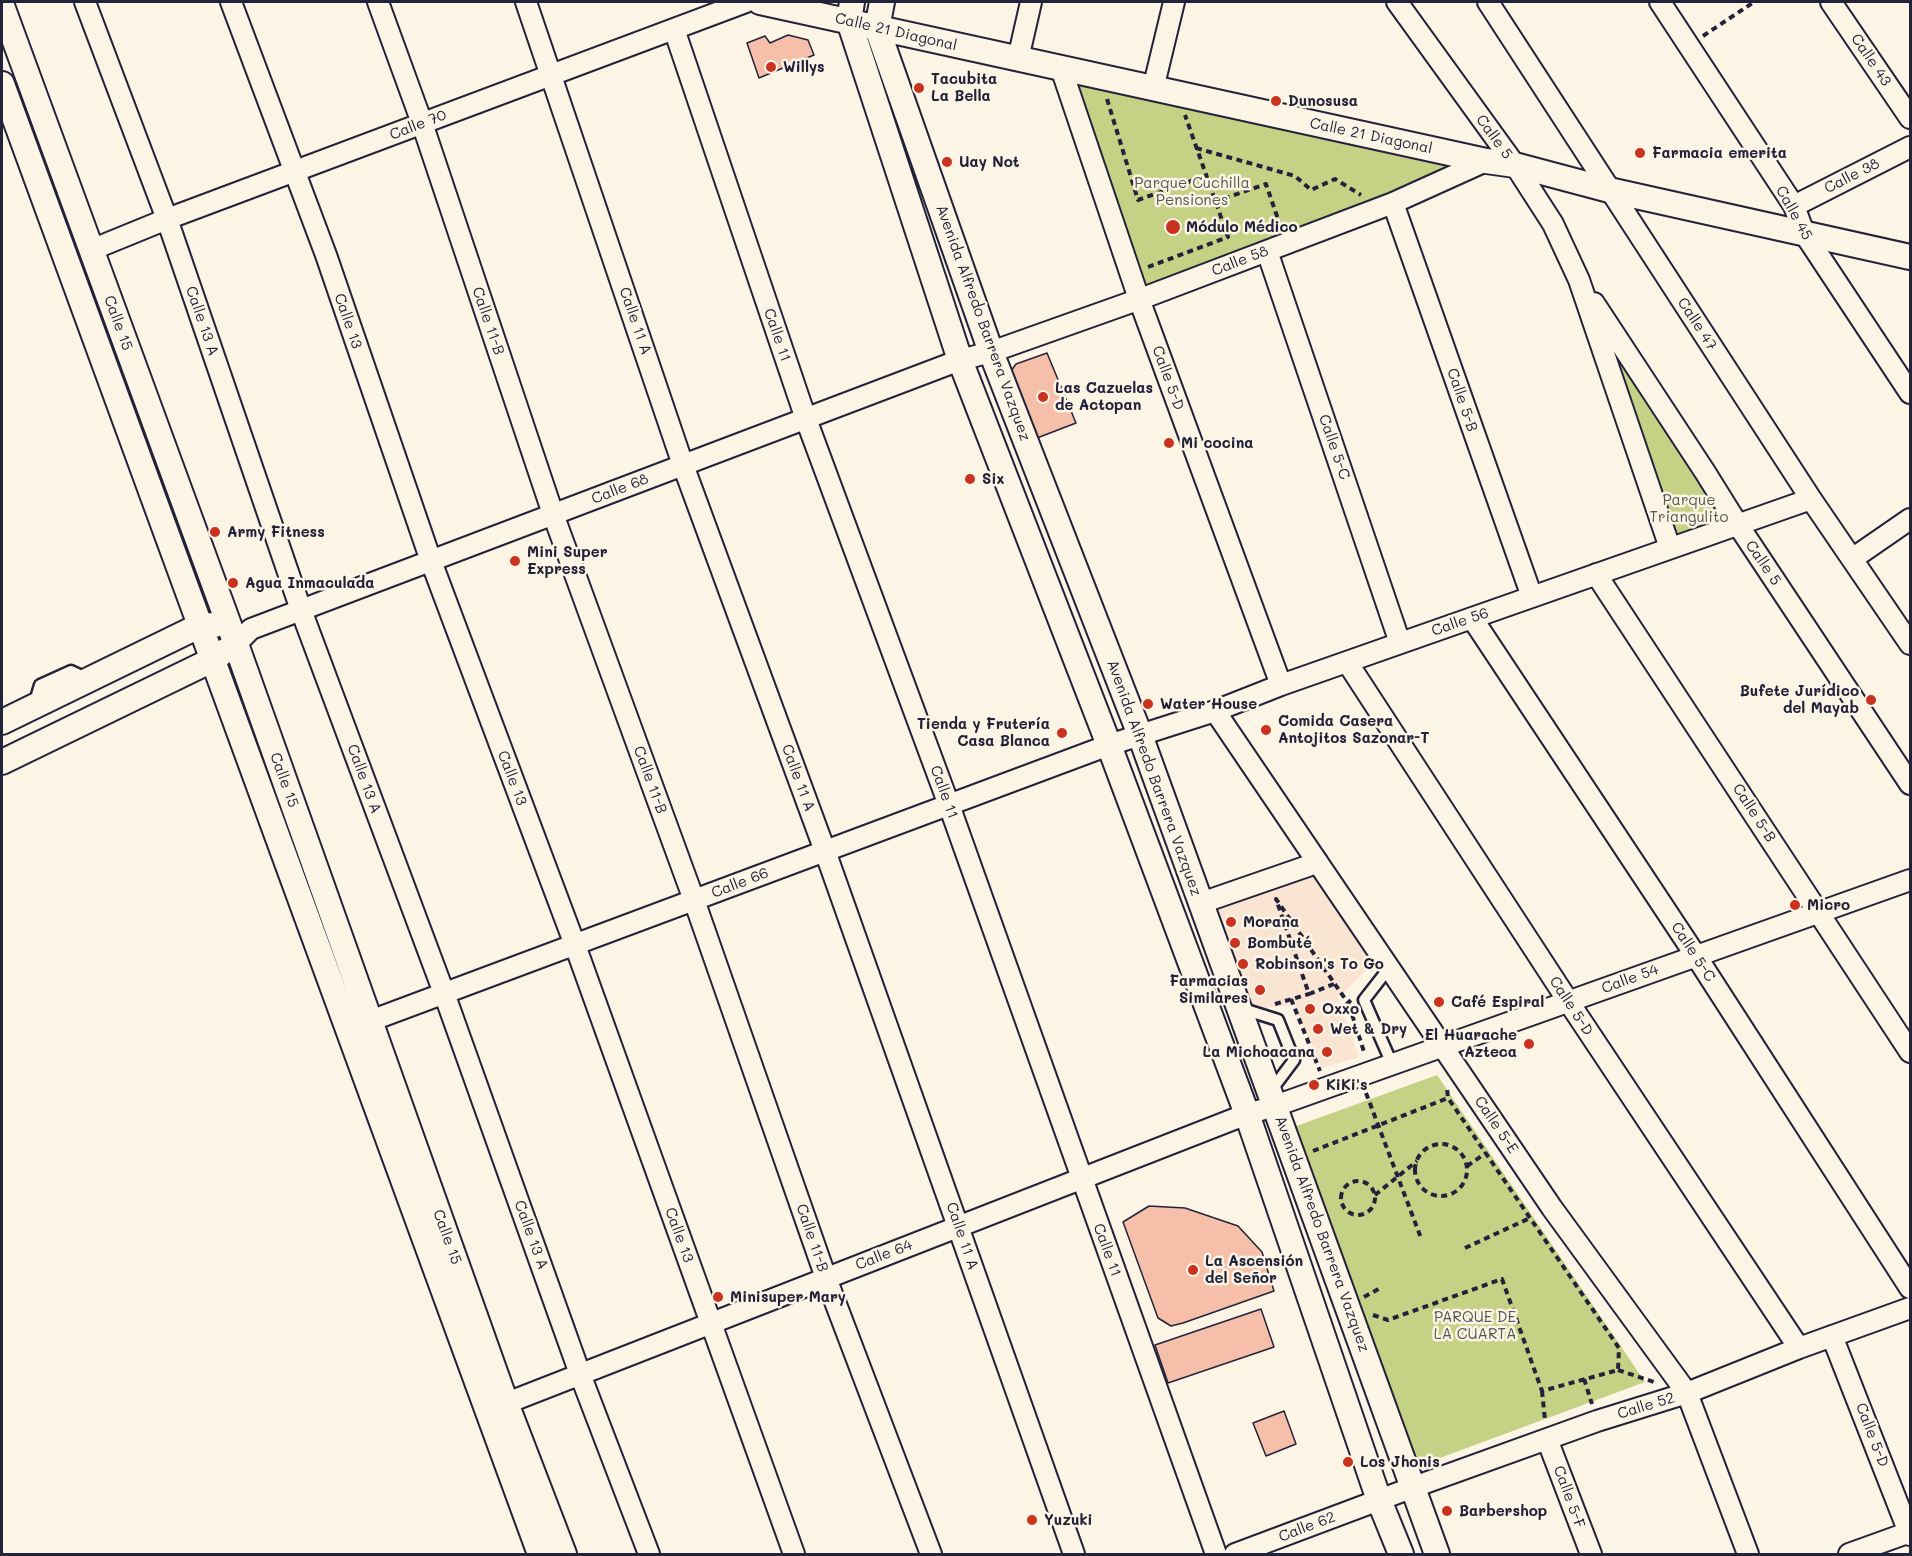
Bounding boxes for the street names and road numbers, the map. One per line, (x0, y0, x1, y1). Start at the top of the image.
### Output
street label: Calle 21 Diagonal (833, 9, 959, 55)
street label: Calle 43 (1847, 30, 1895, 90)
street label: Calle 70 (387, 106, 449, 144)
street label: Calle 5 (1472, 111, 1516, 163)
street label: Calle 21 Diagonal (1308, 114, 1434, 158)
street label: Calle 38 (1821, 154, 1883, 198)
street label: Calle 45 (1772, 183, 1816, 243)
street label: Avenida Alfredo Barrera Vazquez (932, 202, 1034, 444)
street label: Calle 58 (1209, 242, 1271, 280)
street label: Calle 13 A (182, 284, 222, 358)
street label: Calle 11-B (468, 285, 508, 357)
street label: Calle 11 A (615, 285, 655, 357)
street label: Calle 13 (330, 291, 366, 351)
street label: Calle 15 (100, 293, 136, 353)
street label: Calle 47 (1673, 294, 1721, 354)
street label: Calle 11 (760, 306, 794, 364)
street label: Calle 5-D (1148, 343, 1188, 413)
street label: Calle 5-B (1443, 366, 1481, 434)
street label: Calle 5-C (1315, 412, 1353, 482)
street label: Calle 68 (589, 470, 651, 508)
street label: Calle 5 (1741, 537, 1785, 589)
street label: Calle 56 (1429, 604, 1491, 640)
street label: Avenida Alfredo Barrera Vazquez (1103, 657, 1205, 899)
street label: Calle 13 A (343, 742, 385, 816)
street label: Calle 11 A (778, 742, 818, 814)
street label: Calle 11-B (629, 744, 671, 816)
street label: Calle 13 (493, 748, 531, 808)
street label: Calle 15 (266, 750, 302, 810)
street label: Calle 11 (926, 763, 962, 821)
street label: Calle 5-B (1728, 780, 1780, 846)
street label: Calle 66 (709, 864, 771, 902)
street label: Calle 5-C (1667, 919, 1719, 985)
street label: Calle 54 (1599, 960, 1661, 998)
street label: Calle 5-D (1545, 973, 1597, 1039)
street label: Calle 5-E (1470, 1093, 1522, 1157)
street label: Avenida Alfredo Barrera Vazquez (1271, 1113, 1373, 1355)
street label: Calle 13 A (510, 1198, 552, 1272)
street label: Calle 11 A (942, 1200, 982, 1272)
street label: Calle 11-B (792, 1202, 832, 1274)
street label: Calle 13 (661, 1205, 697, 1265)
street label: Calle 15 (429, 1207, 465, 1267)
street label: Calle 11 (1089, 1221, 1125, 1279)
street label: Calle 64 (853, 1236, 915, 1274)
street label: Calle 52 (1615, 1389, 1677, 1423)
street label: Calle 5-D (1852, 1400, 1892, 1470)
street label: Calle 5-F (1549, 1463, 1589, 1531)
street label: Calle 62 (1276, 1508, 1338, 1546)

